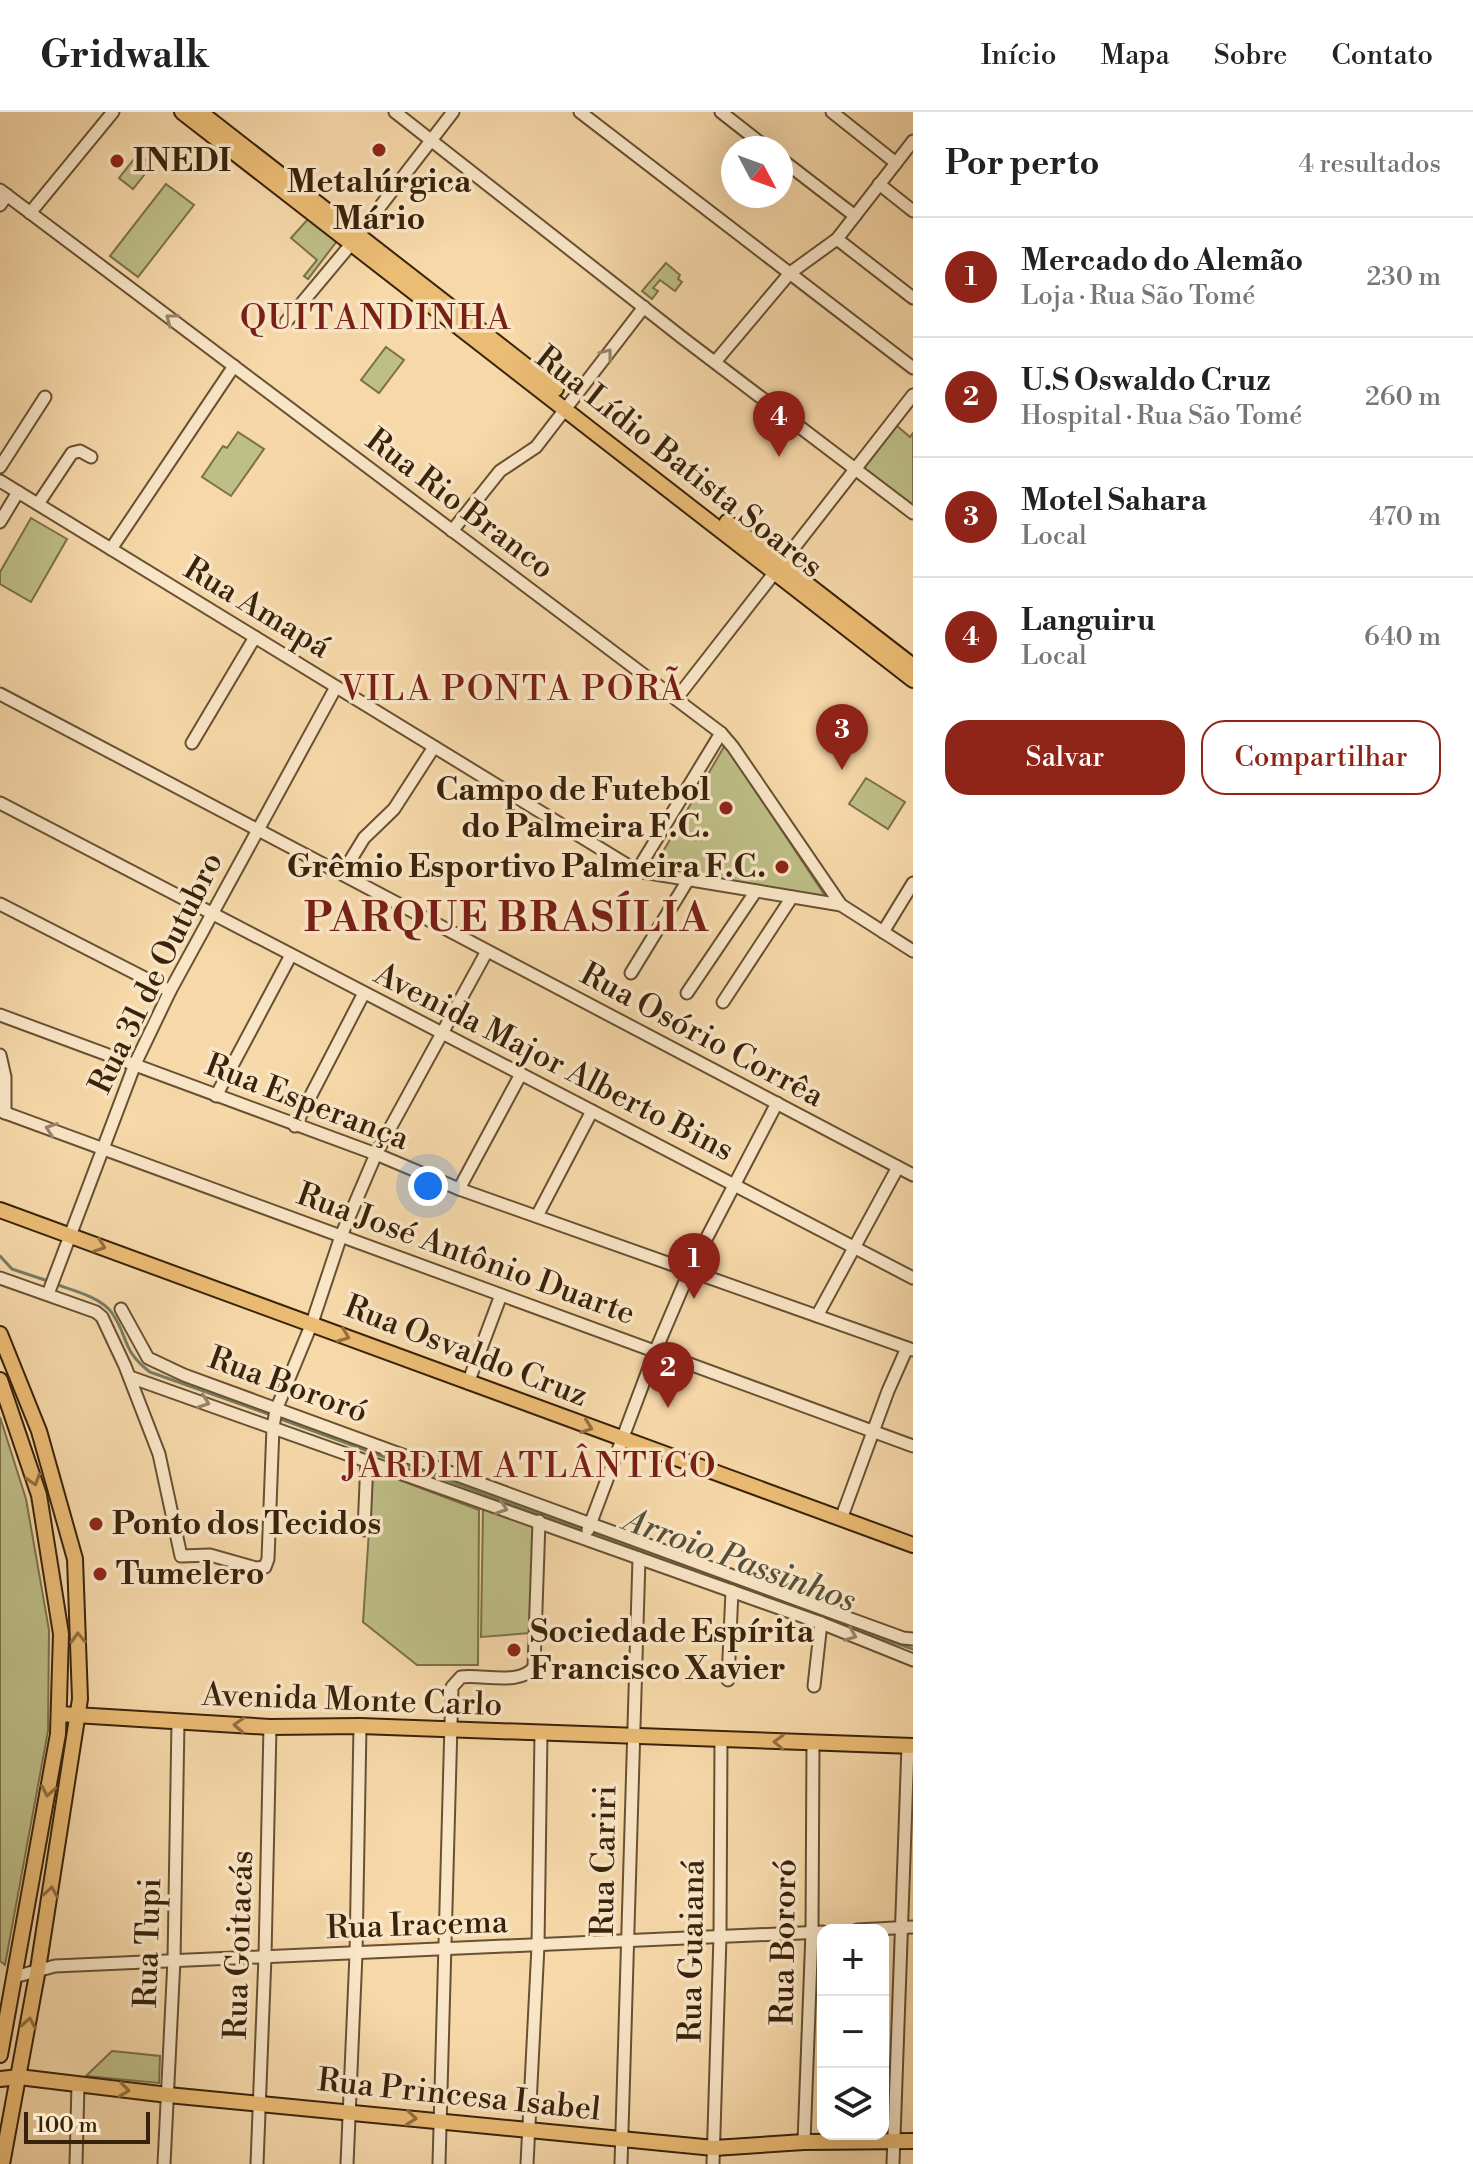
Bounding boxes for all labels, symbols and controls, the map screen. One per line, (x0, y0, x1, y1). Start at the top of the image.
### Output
text: Gridwalk (40, 32, 209, 79)
text: Início (981, 38, 1056, 73)
text: Mapa (1100, 38, 1170, 73)
text: Sobre (1214, 38, 1287, 73)
text: Contato (1331, 38, 1433, 73)
north arrow (721, 136, 793, 208)
place label: INEDI (133, 141, 231, 181)
marker: Metalúrgica Mário (370, 141, 388, 159)
text: Por perto (945, 143, 1100, 185)
text: 4 resultados (1299, 148, 1441, 180)
marker: INEDI (108, 152, 126, 170)
place label: Metalúrgica Mário (287, 162, 472, 239)
text: Mercado do Alemão (1021, 242, 1303, 280)
text: 1 (965, 261, 977, 293)
text: 230 m (1366, 261, 1441, 293)
text: Loja · Rua São Tomé (1021, 280, 1255, 312)
district label: QUITANDINHA (240, 298, 512, 340)
one-way arrow (165, 314, 180, 329)
street label: Rua Lídio Batista Soares (527, 337, 831, 587)
one-way arrow (598, 348, 612, 363)
text: U.S Oswaldo Cruz (1021, 362, 1270, 400)
text: 2 (963, 381, 979, 413)
text: 260 m (1365, 381, 1441, 413)
pin: 4 (753, 391, 805, 457)
text: Hospital · Rua São Tomé (1021, 400, 1302, 432)
street label: Rua Rio Branco (358, 420, 562, 588)
text: Motel Sahara (1021, 482, 1207, 520)
text: 3 (963, 501, 979, 533)
text: 470 m (1369, 501, 1441, 533)
text: Local (1021, 520, 1087, 552)
street label: Rua Amapá (176, 549, 338, 668)
text: Languiru (1021, 602, 1155, 640)
text: 4 (962, 621, 980, 653)
text: 640 m (1364, 621, 1441, 653)
text: Local (1021, 640, 1087, 672)
district label: VILA PONTA PORÃ (339, 666, 686, 711)
pin: 3 (816, 704, 868, 770)
button: Salvar (945, 720, 1185, 795)
button: Compartilhar (1201, 720, 1441, 795)
place label: Campo de Futebol do Palmeira F.C. (436, 770, 710, 847)
marker: Campo de Futebol do Palmeira F.C. (717, 799, 735, 817)
street label: Rua 31 de Outubro (80, 846, 232, 1100)
place label: Grêmio Esportivo Palmeira F.C. (287, 847, 766, 887)
marker: Grêmio Esportivo Palmeira F.C. (773, 858, 791, 876)
district label: PARQUE BRASÍLIA (304, 890, 710, 944)
street label: Avenida Major Alberto Bins (367, 953, 740, 1170)
street label: Rua Osório Corrêa (573, 954, 831, 1116)
street label: Rua Esperança (199, 1045, 415, 1160)
one-way arrow (45, 1122, 59, 1138)
your location (408, 1166, 448, 1206)
street label: Rua José Antônio Duarte (291, 1174, 641, 1334)
pin: 1 (668, 1233, 720, 1299)
one-way arrow (92, 1236, 106, 1253)
street label: Rua Osvaldo Cruz (339, 1286, 593, 1416)
one-way arrow (336, 1326, 350, 1343)
street label: Rua Bororó (203, 1338, 373, 1432)
pin: 2 (642, 1342, 694, 1408)
one-way arrow (196, 1393, 210, 1409)
one-way arrow (580, 1417, 594, 1433)
district label: JARDIM ATLÂNTICO (342, 1443, 717, 1488)
one-way arrow (25, 1472, 41, 1486)
one-way arrow (494, 1498, 508, 1515)
water label: Arroio Passinhos (615, 1498, 862, 1622)
place label: Ponto dos Tecidos (112, 1504, 381, 1544)
marker: Ponto dos Tecidos (87, 1515, 105, 1533)
place label: Tumelero (116, 1554, 265, 1594)
marker: Tumelero (91, 1565, 109, 1583)
place label: Sociedade Espírita Francisco Xavier (530, 1612, 815, 1689)
one-way arrow (843, 1625, 857, 1642)
one-way arrow (70, 1631, 87, 1644)
marker: Sociedade Espírita Francisco Xavier (505, 1641, 523, 1659)
street label: Avenida Monte Carlo (200, 1675, 503, 1725)
one-way arrow (232, 1717, 245, 1734)
one-way arrow (772, 1733, 785, 1750)
one-way arrow (40, 1784, 57, 1798)
street label: Rua Cariri (583, 1785, 625, 1937)
street label: Rua Goitacás (216, 1850, 262, 2040)
street label: Rua Guaianá (670, 1858, 714, 2043)
street label: Rua Bororó (763, 1858, 805, 2026)
street label: Rua Tupi (126, 1877, 170, 2009)
one-way arrow (41, 1885, 58, 1899)
street label: Rua Iracema (326, 1902, 509, 1948)
map controls (817, 1924, 889, 2140)
button: + (817, 1924, 889, 1996)
button: − (817, 1996, 889, 2068)
one-way arrow (19, 2016, 36, 2030)
street label: Rua Princesa Isabel (315, 2060, 603, 2130)
button: layers (817, 2068, 889, 2140)
one-way arrow (118, 2081, 131, 2098)
scale bar (24, 2108, 150, 2144)
one-way arrow (405, 2110, 418, 2127)
text: 100 m (36, 2112, 98, 2139)

